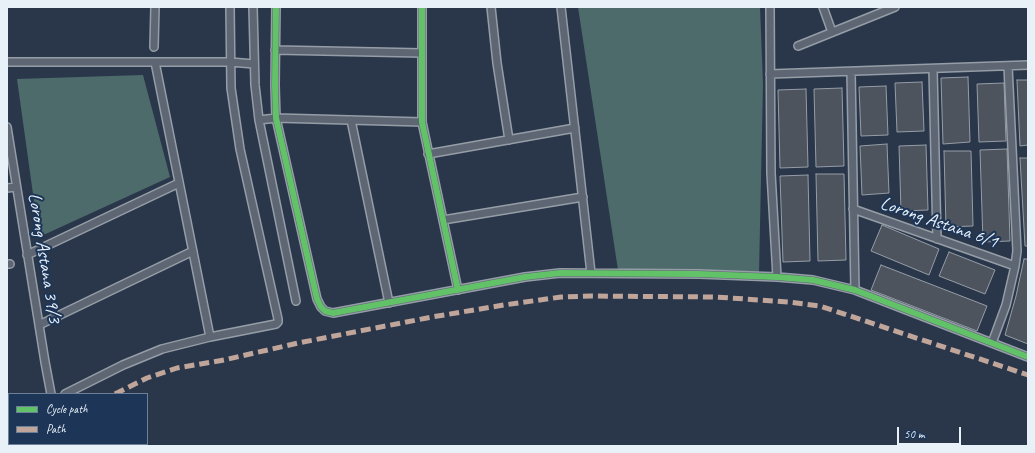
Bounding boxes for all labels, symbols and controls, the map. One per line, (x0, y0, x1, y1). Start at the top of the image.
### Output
street label: Lorong Astana 39/3 (22, 191, 66, 325)
street label: Lorong Astana 6/1 (877, 192, 1001, 254)
legend (8, 393, 148, 445)
text: Cycle path (46, 401, 88, 417)
scale bar (899, 419, 963, 445)
text: Path (46, 421, 66, 437)
text: 50 m (904, 426, 924, 442)

